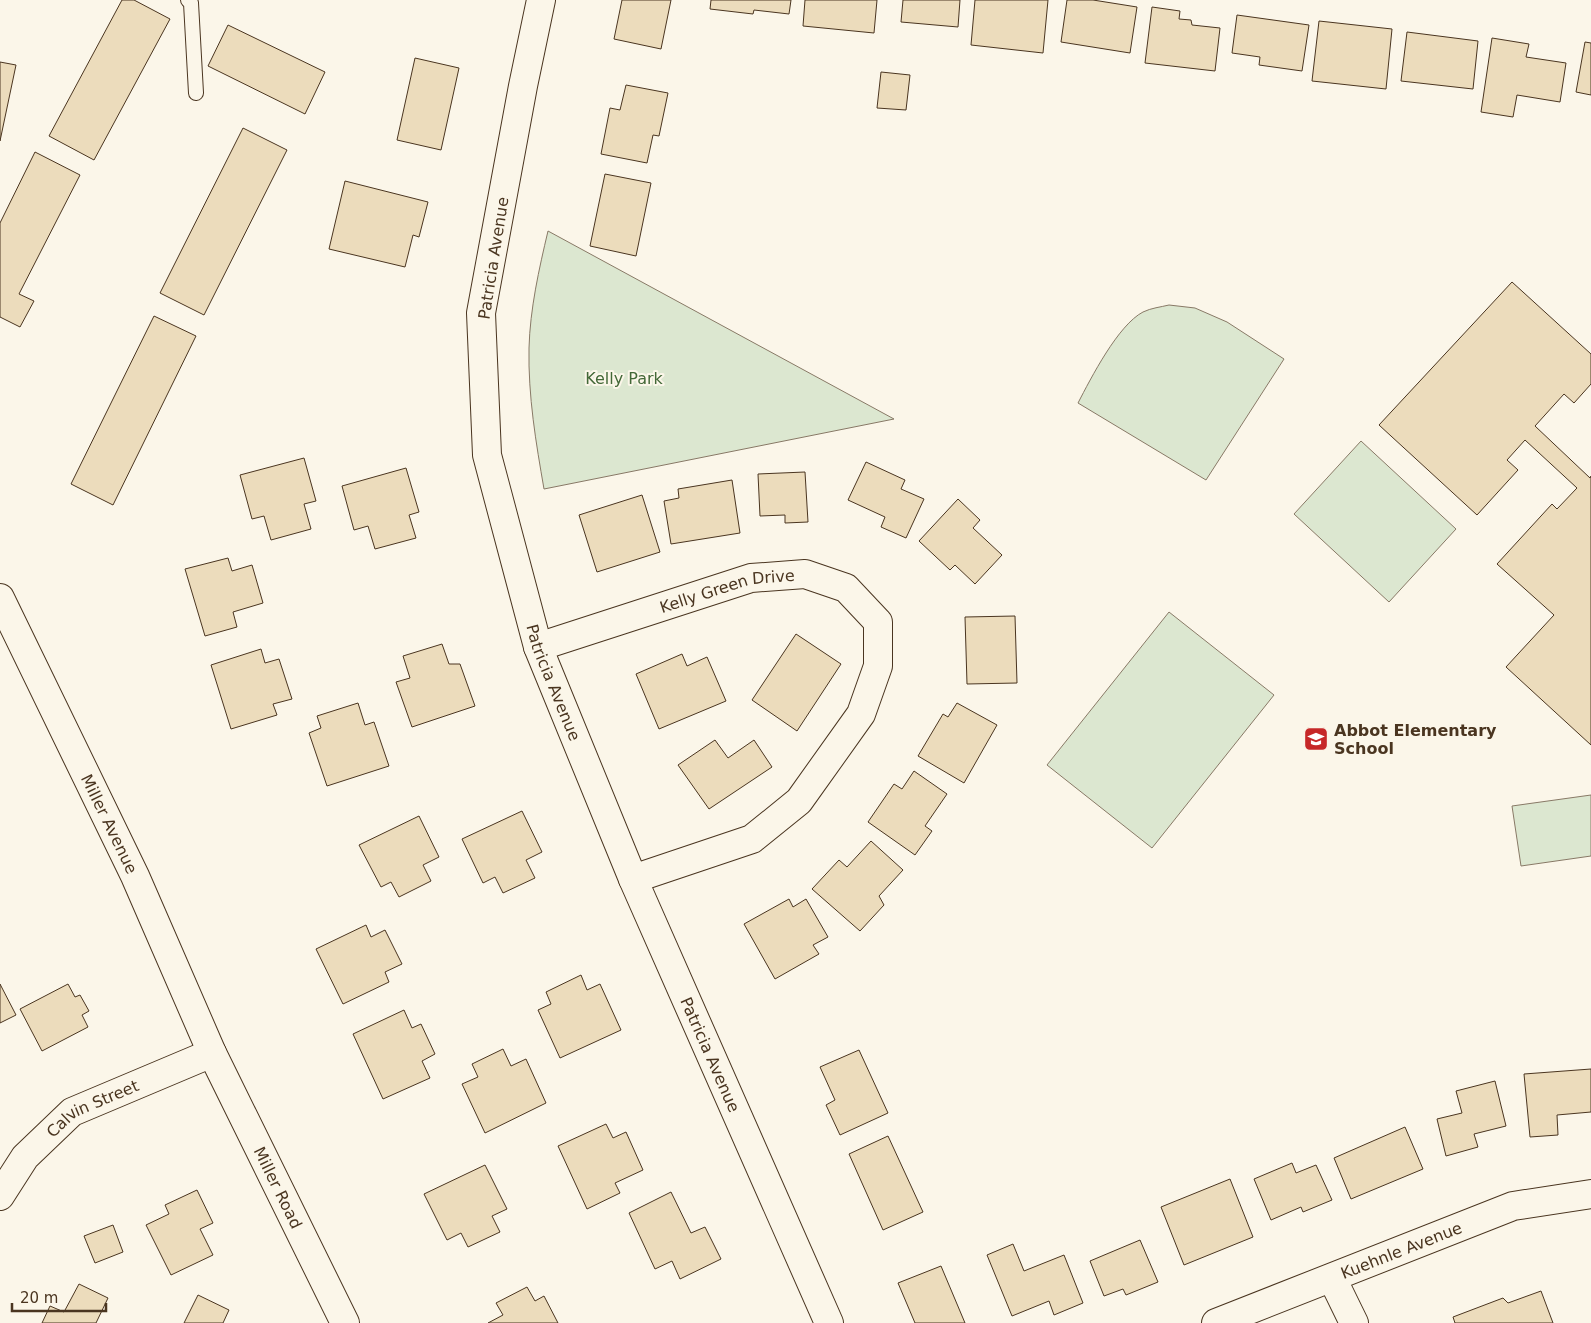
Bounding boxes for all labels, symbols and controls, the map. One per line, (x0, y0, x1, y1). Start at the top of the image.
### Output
street label: Patricia Avenue (474, 196, 513, 321)
park label: Kelly Park (585, 369, 664, 388)
street label: Kelly Green Drive (657, 566, 795, 617)
street label: Patricia Avenue (522, 622, 584, 744)
place label: Abbot Elementary School (1334, 721, 1497, 758)
school or university icon: Abbot Elementary School (1303, 726, 1329, 752)
street label: Miller Avenue (77, 771, 141, 877)
street label: Patricia Avenue (676, 994, 744, 1115)
street label: Calvin Street (43, 1076, 142, 1141)
street label: Miller Road (250, 1144, 306, 1232)
street label: Kuehnle Avenue (1338, 1218, 1465, 1283)
scale bar (12, 1280, 106, 1312)
text: 20 m (20, 1289, 58, 1307)

